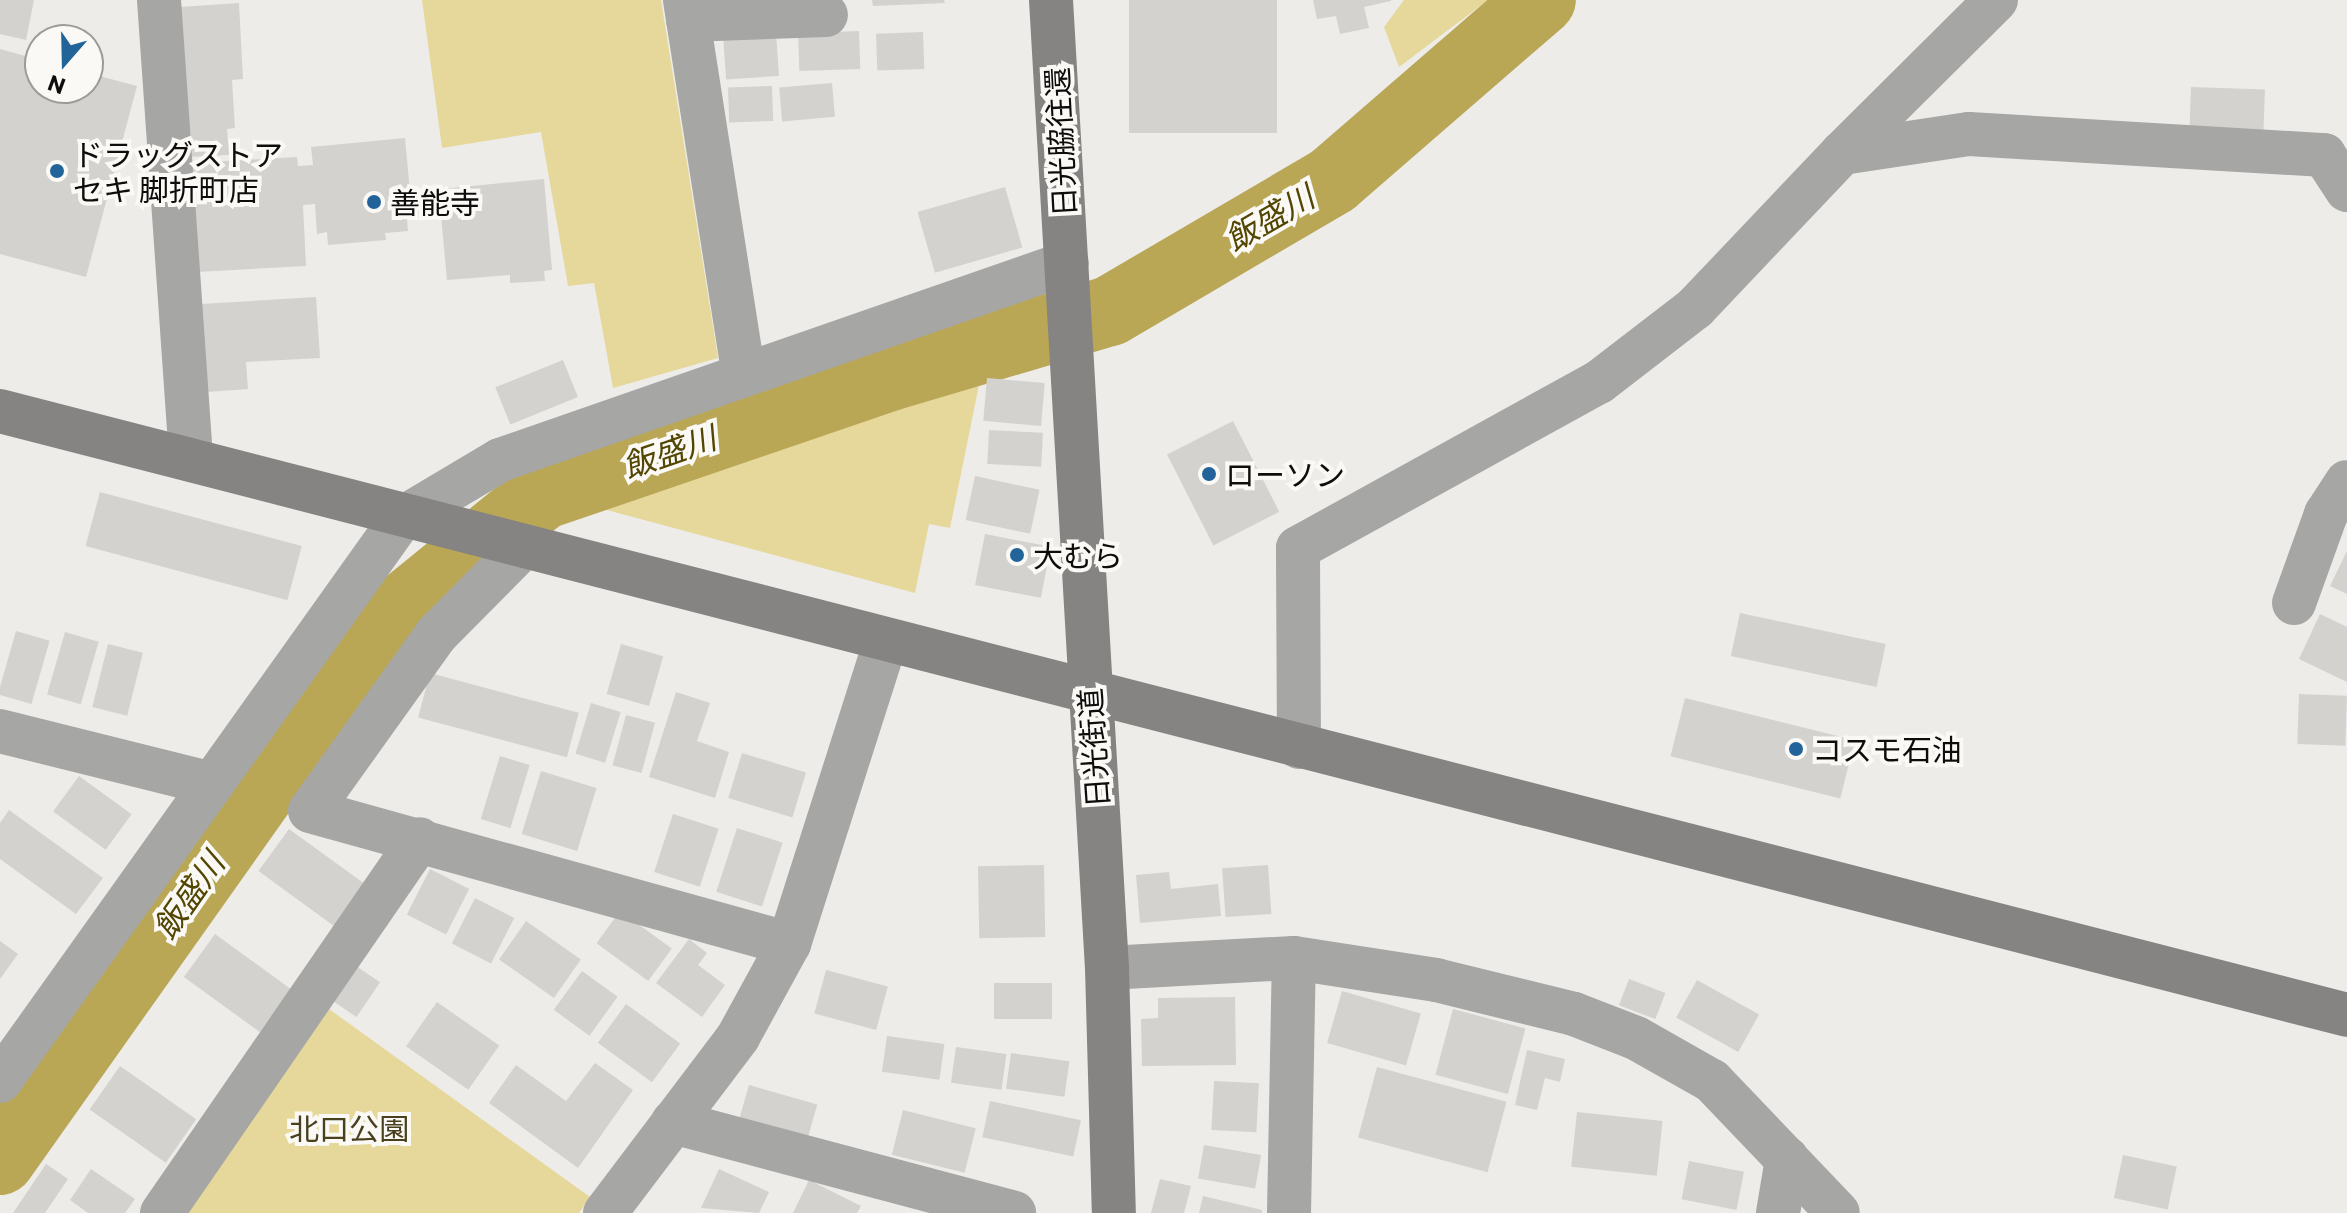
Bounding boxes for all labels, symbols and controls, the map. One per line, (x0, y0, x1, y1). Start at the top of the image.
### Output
north arrow (24, 24, 104, 104)
street label: 日光脇往還 (1038, 66, 1082, 218)
text: N (44, 70, 69, 101)
place label: ドラッグストア セキ 脚折町店 (73, 136, 283, 206)
marker: ドラッグストア セキ 脚折町店 (48, 162, 66, 180)
water label: 飯盛川 (1218, 176, 1320, 258)
place label: 善能寺 (390, 184, 480, 220)
marker: 善能寺 (365, 193, 383, 211)
water label: 飯盛川 (617, 417, 721, 485)
place label: ローソン (1225, 456, 1345, 492)
marker: ローソン (1200, 465, 1218, 483)
place label: 大むら (1033, 537, 1123, 573)
marker: 大むら (1008, 546, 1026, 564)
street label: 日光街道 (1071, 687, 1115, 809)
place label: コスモ石油 (1812, 731, 1962, 767)
marker: コスモ石油 (1787, 740, 1805, 758)
water label: 飯盛川 (145, 845, 231, 945)
park label: 北口公園 (289, 1110, 409, 1146)

